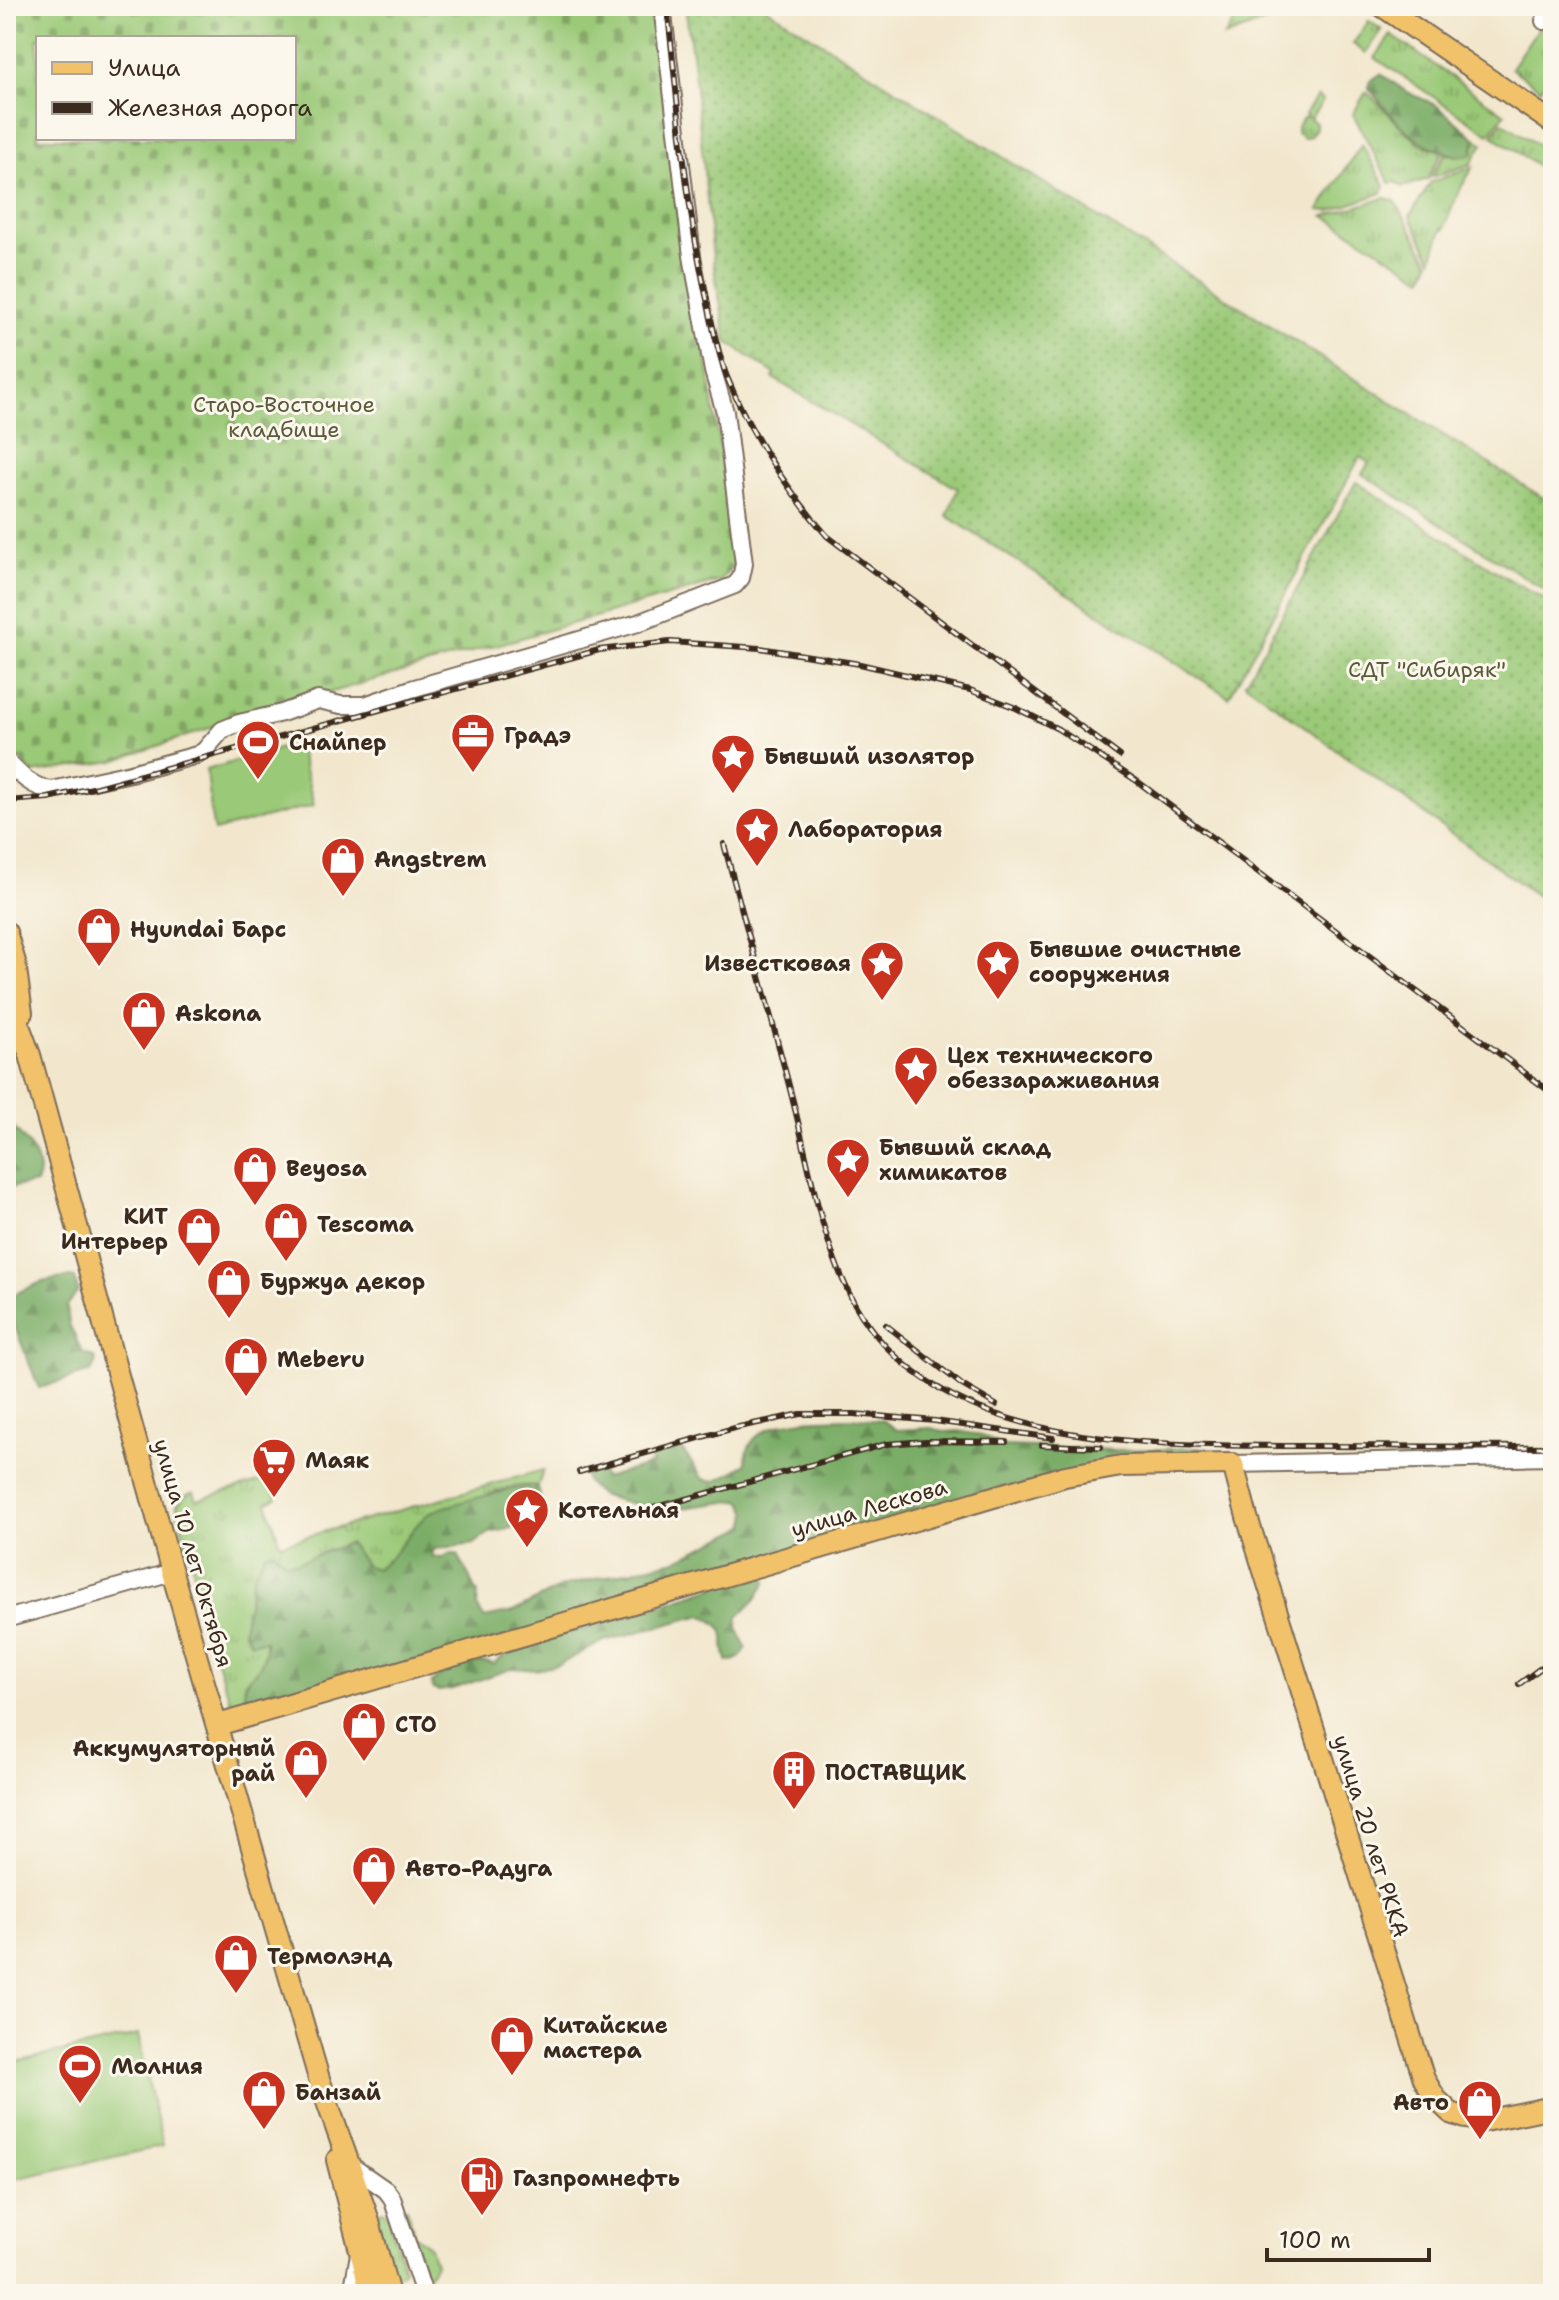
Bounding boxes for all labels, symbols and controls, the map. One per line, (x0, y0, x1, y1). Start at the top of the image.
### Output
legend (36, 36, 296, 140)
text: Улица (108, 52, 181, 84)
text: Железная дорога (108, 92, 312, 124)
park label: Старо-Восточное кладбище (193, 390, 375, 444)
park label: СДТ "Сибиряк" (1348, 655, 1506, 684)
office icon: Градэ (449, 711, 497, 774)
sports icon: Снайпер (234, 718, 282, 781)
place label: Градэ (504, 721, 571, 750)
place label: Снайпер (289, 728, 387, 757)
place icon: Бывший изолятор (709, 732, 757, 795)
place label: Бывший изолятор (764, 742, 975, 771)
place icon: Лаборатория (733, 805, 781, 868)
place label: Лаборатория (788, 815, 942, 844)
shop icon: Angstrem (319, 835, 367, 898)
place label: Angstrem (374, 845, 487, 874)
shop icon: Hyundai Барс (75, 905, 123, 968)
place label: Hyundai Барс (130, 915, 287, 944)
place label: Бывшие очистные сооружения (1029, 935, 1242, 989)
place icon: Бывшие очистные сооружения (974, 938, 1022, 1001)
place icon: Известковая (858, 939, 906, 1002)
place label: Известковая (704, 949, 851, 978)
shop icon: Askona (120, 989, 168, 1052)
place label: Askona (175, 999, 261, 1028)
place label: Цех технического обеззараживания (947, 1041, 1160, 1095)
place icon: Цех технического обеззараживания (892, 1044, 940, 1107)
place label: Бывший склад химикатов (879, 1133, 1052, 1187)
place icon: Бывший склад химикатов (824, 1136, 872, 1199)
shop icon: Beyosa (231, 1144, 279, 1207)
place label: Beyosa (286, 1154, 367, 1183)
shop icon: Tescoma (262, 1200, 310, 1263)
place label: КИТ Интерьер (61, 1202, 168, 1256)
shop icon: КИТ Интерьер (175, 1205, 223, 1268)
place label: Tescoma (317, 1210, 414, 1239)
shop icon: Буржуа декор (205, 1257, 253, 1320)
place label: Буржуа декор (260, 1267, 425, 1296)
shop icon: Meberu (222, 1335, 270, 1398)
place label: Meberu (277, 1345, 365, 1374)
street label: улица 10 лет Октября (146, 1435, 240, 1671)
supermarket icon: Маяк (250, 1436, 298, 1499)
place label: Маяк (305, 1446, 370, 1475)
street label: улица Лескова (788, 1472, 951, 1544)
place icon: Котельная (503, 1486, 551, 1549)
place label: Котельная (558, 1496, 679, 1525)
shop icon: СТО (340, 1700, 388, 1763)
place label: СТО (395, 1710, 437, 1739)
street label: улица 20 лет РККА (1326, 1731, 1416, 1941)
place label: Аккумуляторный рай (72, 1734, 275, 1788)
shop icon: Аккумуляторный рай (282, 1737, 330, 1800)
building icon: ПОСТАВЩИК (770, 1748, 818, 1811)
place label: ПОСТАВЩИК (825, 1758, 966, 1787)
shop icon: Авто-Радуга (350, 1844, 398, 1907)
place label: Авто-Радуга (405, 1854, 552, 1883)
shop icon: Термолэнд (212, 1932, 260, 1995)
place label: Термолэнд (267, 1942, 393, 1971)
place label: Китайские мастера (543, 2011, 668, 2065)
shop icon: Китайские мастера (488, 2014, 536, 2077)
sports icon: Молния (56, 2042, 104, 2105)
place label: Молния (111, 2052, 203, 2081)
shop icon: Банзай (240, 2068, 288, 2131)
place label: Банзай (295, 2078, 381, 2107)
shop icon: Авто (1456, 2078, 1504, 2141)
place label: Авто (1393, 2088, 1449, 2117)
fuel station icon: Газпромнефть (458, 2154, 506, 2217)
place label: Газпромнефть (513, 2164, 680, 2193)
scale bar (1267, 2212, 1429, 2262)
text: 100 m (1279, 2224, 1351, 2256)

